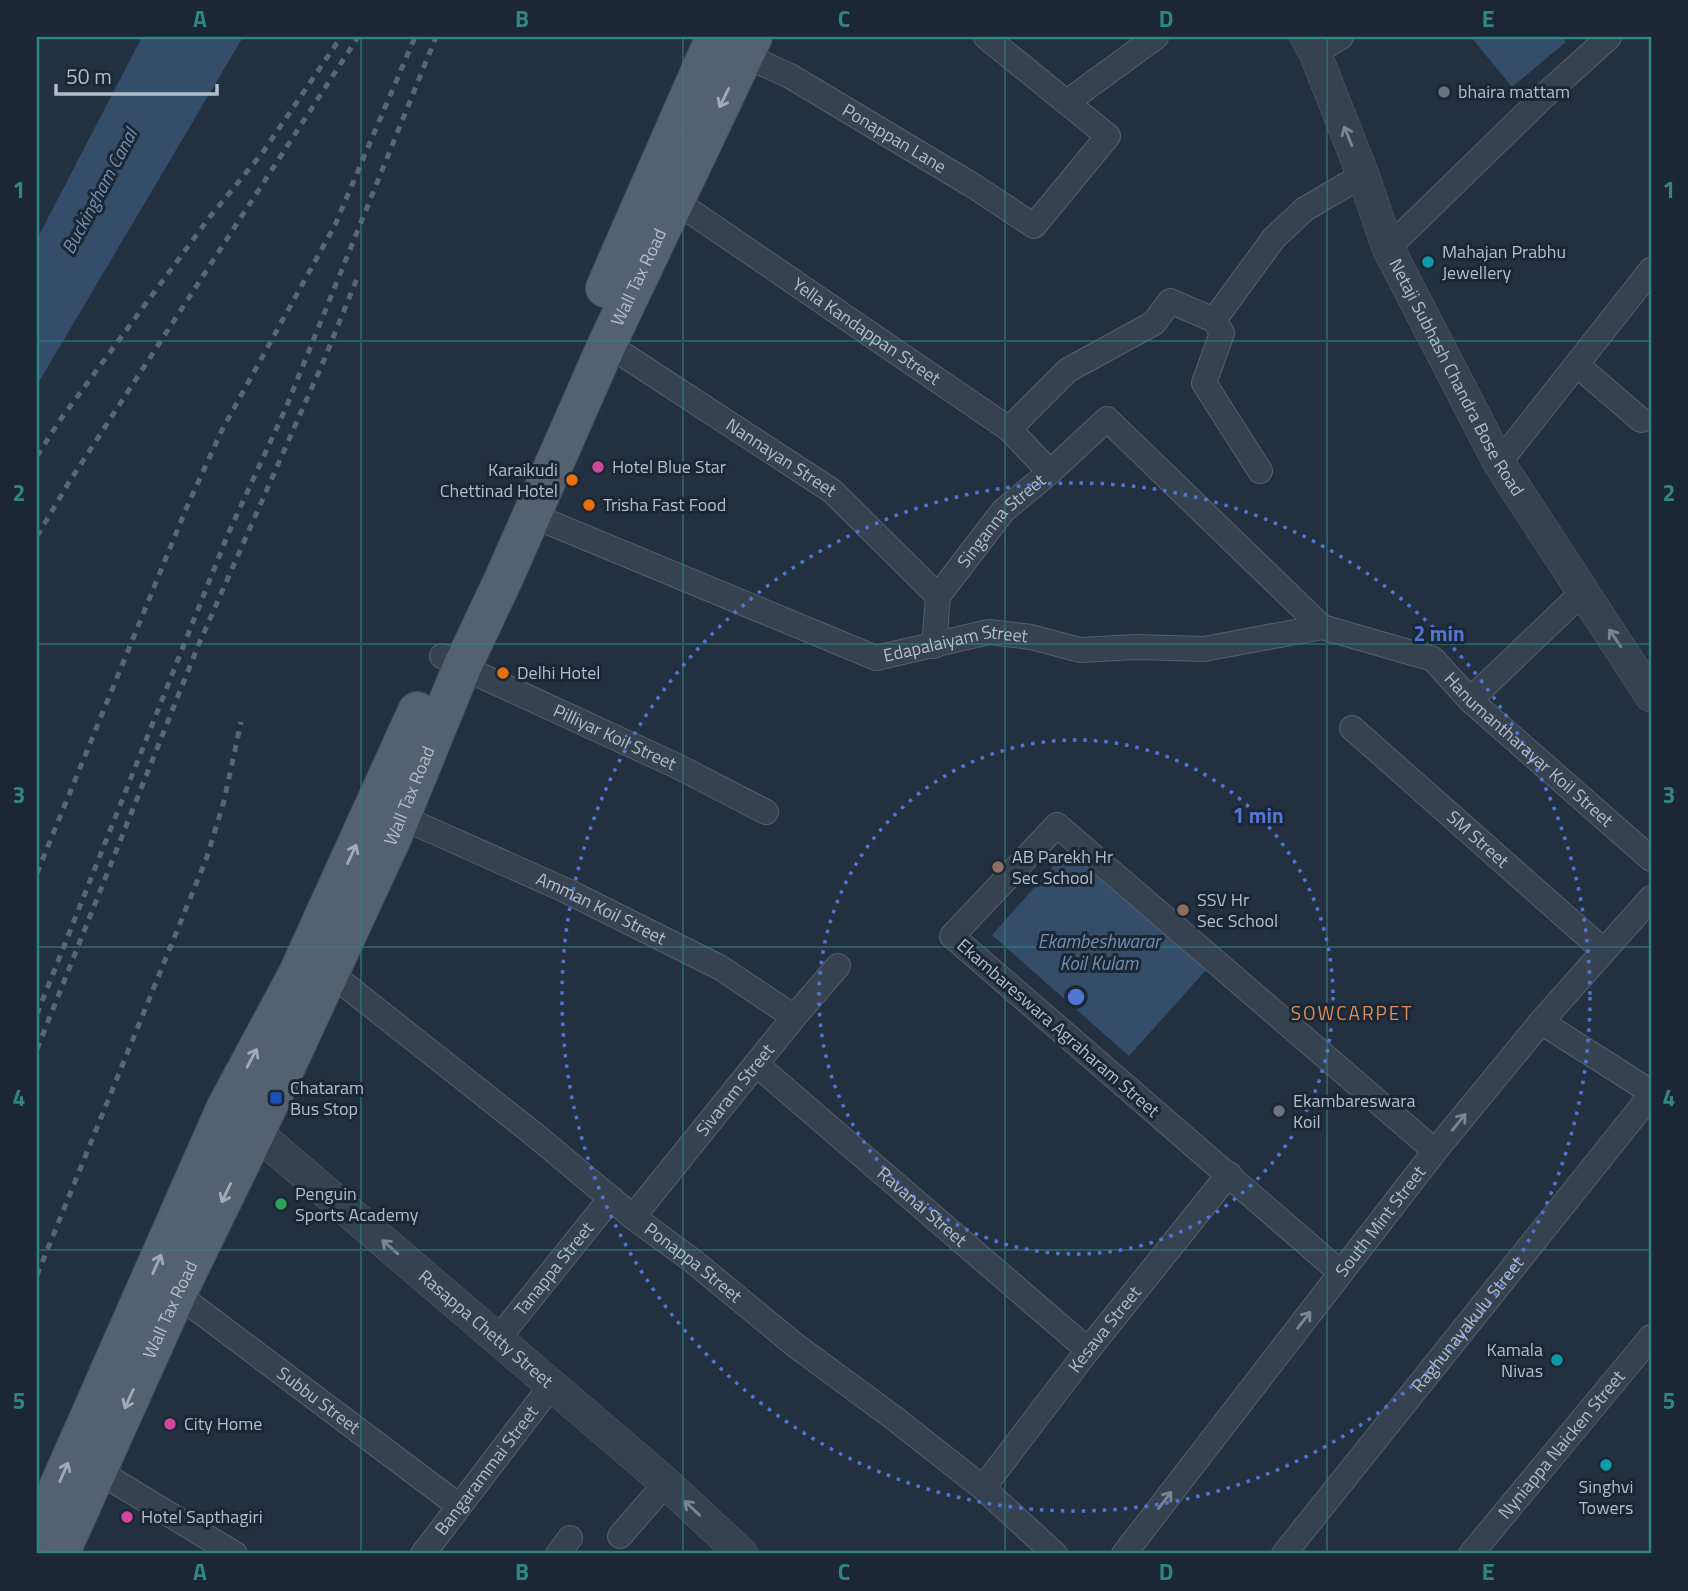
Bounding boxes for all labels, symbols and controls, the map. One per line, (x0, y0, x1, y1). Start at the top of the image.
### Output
text: A (193, 1, 207, 36)
text: B (515, 1, 529, 36)
text: C (838, 1, 850, 36)
text: D (1159, 1, 1173, 36)
text: E (1482, 1, 1494, 36)
scale bar (56, 52, 217, 96)
text: 50 m (66, 60, 112, 92)
place label: bhaira mattam (1458, 78, 1570, 105)
marker: bhaira mattam (1436, 84, 1452, 100)
one-way arrow (716, 87, 730, 108)
street label: Ponappan Lane (837, 96, 952, 180)
water label: Buckingham Canal (53, 121, 145, 259)
one-way arrow (1341, 126, 1354, 148)
text: 1 (13, 172, 25, 207)
text: 1 (1663, 172, 1675, 207)
street label: Wall Tax Road (604, 224, 673, 330)
place label: Mahajan Prabhu Jewellery (1442, 238, 1566, 286)
street label: Netaji Subhash Chandra Bose Road (1383, 254, 1531, 501)
marker: Mahajan Prabhu Jewellery (1420, 254, 1436, 270)
street label: Yella Kandappan Street (787, 271, 947, 392)
street label: Nannayan Street (721, 411, 843, 504)
place label: Hotel Blue Star (612, 453, 726, 480)
place label: Karaikudi Chettinad Hotel (440, 456, 558, 504)
marker: Hotel Blue Star (590, 459, 606, 475)
street label: Singanna Street (950, 467, 1052, 573)
marker: Karaikudi Chettinad Hotel (564, 472, 580, 488)
text: 2 (13, 475, 25, 510)
text: 2 (1663, 475, 1675, 510)
place label: Trisha Fast Food (603, 491, 726, 518)
marker: Trisha Fast Food (581, 497, 597, 513)
text: 2 min (1413, 617, 1465, 649)
street label: Edapalaiyam Street (881, 618, 1030, 669)
one-way arrow (1608, 629, 1622, 648)
place label: Delhi Hotel (517, 659, 600, 686)
marker: Delhi Hotel (495, 665, 511, 681)
street label: Hanumantharayar Koil Street (1438, 666, 1620, 833)
street label: Pilliyar Koil Street (549, 697, 682, 777)
street label: Wall Tax Road (376, 742, 441, 850)
text: 3 (13, 777, 25, 812)
text: 3 (1663, 777, 1675, 812)
text: 1 min (1232, 799, 1284, 831)
street label: SM Street (1441, 804, 1516, 874)
one-way arrow (346, 843, 359, 865)
place label: AB Parekh Hr Sec School (1012, 843, 1113, 891)
marker: AB Parekh Hr Sec School (990, 859, 1006, 875)
street label: Amman Koil Street (532, 865, 671, 952)
place label: SSV Hr Sec School (1197, 886, 1278, 934)
marker: SSV Hr Sec School (1175, 902, 1191, 918)
water label: Ekambeshwarar Koil Kulam (1038, 926, 1162, 977)
street label: Ekambareswara Agraharam Street (951, 932, 1166, 1124)
centre of rings (1064, 985, 1088, 1009)
district label: SOWCARPET (1291, 998, 1413, 1027)
street label: Sivaram Street (689, 1037, 781, 1142)
one-way arrow (246, 1048, 260, 1069)
place label: Chataram Bus Stop (290, 1074, 364, 1122)
text: 4 (13, 1080, 25, 1115)
text: 4 (1663, 1080, 1675, 1115)
place label: Ekambareswara Koil (1293, 1087, 1415, 1135)
marker: Chataram Bus Stop (268, 1090, 284, 1106)
marker: Ekambareswara Koil (1271, 1103, 1287, 1119)
one-way arrow (1452, 1113, 1467, 1131)
street label: South Mint Street (1328, 1159, 1432, 1283)
street label: Ravanai Street (872, 1160, 973, 1253)
place label: Penguin Sports Academy (295, 1180, 419, 1228)
one-way arrow (219, 1182, 232, 1203)
marker: Penguin Sports Academy (273, 1196, 289, 1212)
street label: Tanappa Street (507, 1215, 600, 1322)
street label: Ponappa Street (639, 1216, 749, 1309)
one-way arrow (381, 1239, 399, 1255)
street label: Raghunayakulu Street (1404, 1250, 1530, 1398)
one-way arrow (151, 1254, 164, 1275)
street label: Wall Tax Road (136, 1256, 204, 1363)
street label: Rasappa Chetty Street (413, 1263, 560, 1394)
street label: Kesava Street (1061, 1279, 1148, 1378)
one-way arrow (1297, 1311, 1312, 1330)
place label: Kamala Nivas (1486, 1336, 1543, 1384)
marker: Kamala Nivas (1549, 1352, 1565, 1368)
street label: Subbu Street (271, 1360, 367, 1441)
street label: Nyniappa Naicken Street (1491, 1364, 1632, 1525)
text: 5 (13, 1383, 25, 1418)
text: 5 (1663, 1383, 1675, 1418)
one-way arrow (122, 1388, 135, 1409)
street label: Bangarammai Street (428, 1399, 545, 1541)
place label: City Home (184, 1410, 262, 1437)
marker: City Home (162, 1416, 178, 1432)
marker: Singhvi Towers (1598, 1457, 1614, 1473)
one-way arrow (58, 1462, 71, 1483)
place label: Singhvi Towers (1579, 1473, 1633, 1521)
one-way arrow (1158, 1492, 1173, 1510)
one-way arrow (684, 1499, 701, 1516)
place label: Hotel Sapthagiri (141, 1503, 263, 1530)
marker: Hotel Sapthagiri (119, 1509, 135, 1525)
text: A (193, 1554, 207, 1589)
text: B (515, 1554, 529, 1589)
text: C (838, 1554, 850, 1589)
text: D (1159, 1554, 1173, 1589)
text: E (1482, 1554, 1494, 1589)

